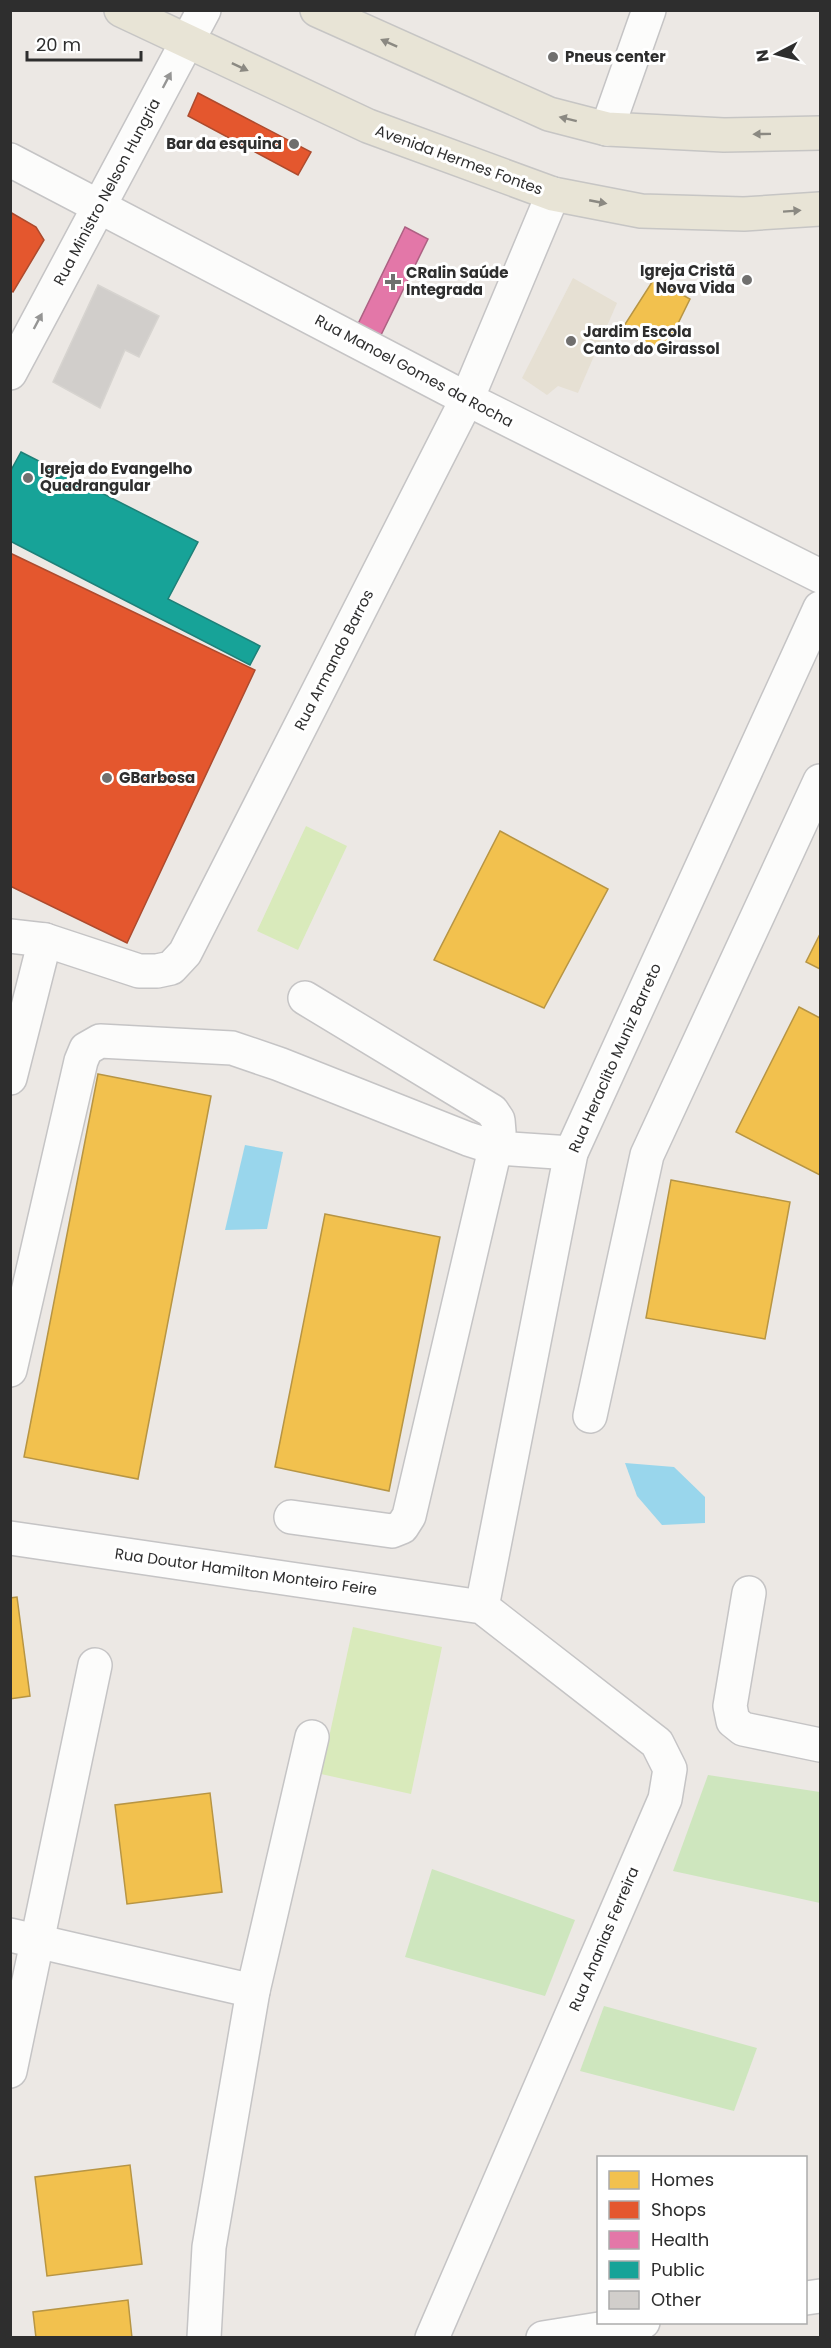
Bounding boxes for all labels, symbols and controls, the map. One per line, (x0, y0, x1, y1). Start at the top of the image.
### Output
scale bar (27, 24, 141, 62)
north arrow (747, 24, 807, 84)
text: 20 m (36, 32, 81, 57)
one-way arrow (380, 38, 398, 48)
place label: Pneus center (565, 46, 666, 67)
text: N (750, 48, 775, 63)
marker: Pneus center (546, 50, 560, 64)
one-way arrow (231, 62, 249, 72)
one-way arrow (162, 71, 172, 88)
street label: Rua Ministro Nelson Hungria (48, 95, 165, 289)
one-way arrow (559, 114, 577, 123)
street label: Avenida Hermes Fontes (373, 119, 546, 200)
one-way arrow (753, 129, 772, 139)
place label: Bar da esquina (166, 133, 282, 154)
marker: Bar da esquina (287, 137, 301, 151)
one-way arrow (589, 198, 608, 207)
one-way arrow (783, 206, 802, 216)
place label: Igreja Cristã Nova Vida (640, 260, 735, 298)
place label: CRalin Saúde Integrada (406, 262, 508, 300)
marker: CRalin Saúde Integrada (384, 273, 402, 291)
marker: Igreja Cristã Nova Vida (740, 273, 754, 287)
street label: Rua Manoel Gomes da Rocha (311, 309, 517, 432)
one-way arrow (33, 312, 43, 329)
place label: Jardim Escola Canto do Girassol (583, 321, 720, 359)
marker: Jardim Escola Canto do Girassol (564, 334, 578, 348)
place label: Igreja do Evangelho Quadrangular (40, 458, 193, 496)
marker: Igreja do Evangelho Quadrangular (21, 471, 35, 485)
street label: Rua Armando Barros (289, 586, 378, 734)
place label: GBarbosa (119, 767, 195, 788)
marker: GBarbosa (100, 771, 114, 785)
street label: Rua Heraclito Muniz Barreto (563, 960, 666, 1156)
street label: Rua Doutor Hamilton Monteiro Feire (114, 1543, 379, 1600)
street label: Rua Ananias Ferreira (564, 1863, 643, 2014)
legend (597, 2156, 807, 2324)
text: Homes (651, 2167, 714, 2192)
text: Shops (651, 2197, 706, 2222)
text: Health (651, 2227, 709, 2252)
text: Public (651, 2257, 705, 2282)
text: Other (651, 2287, 701, 2312)

